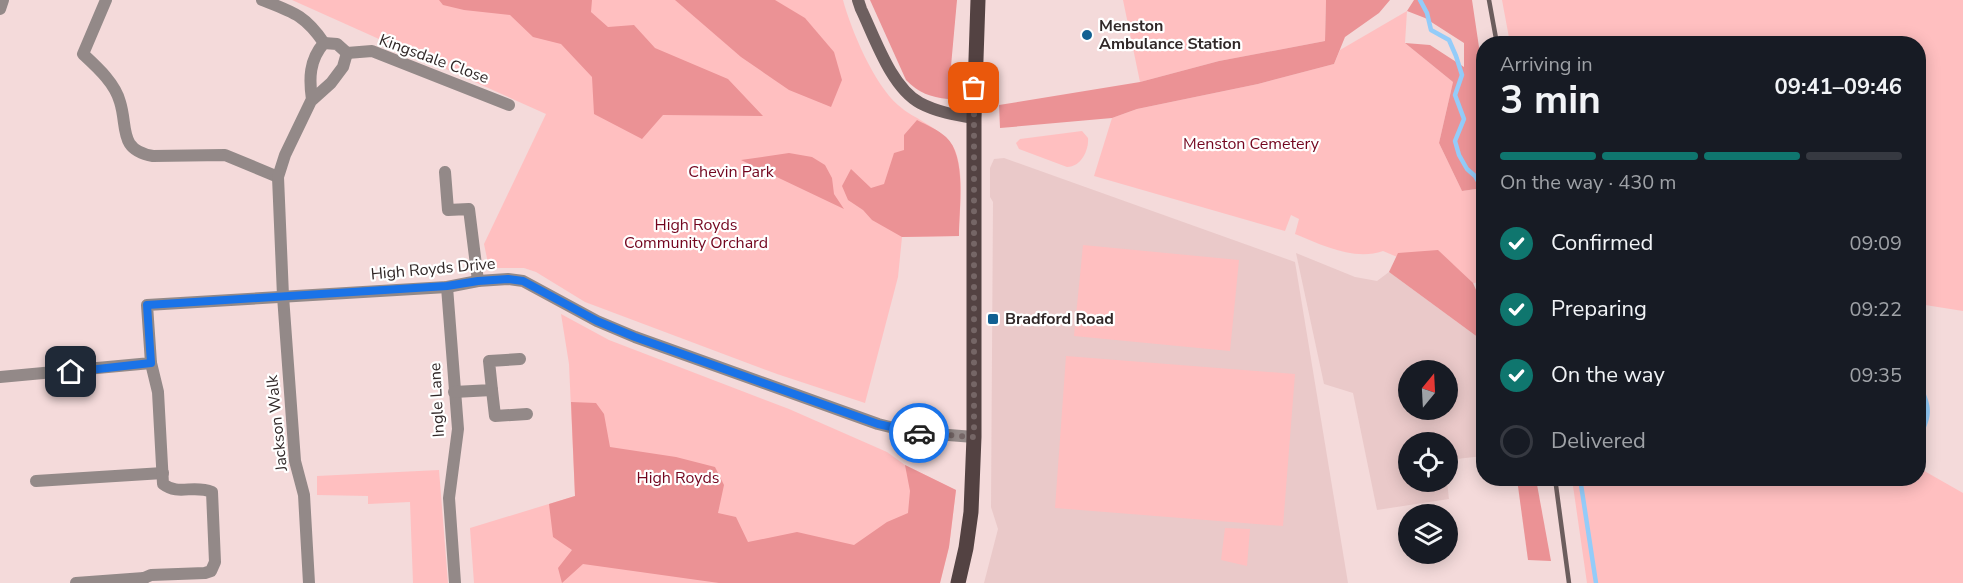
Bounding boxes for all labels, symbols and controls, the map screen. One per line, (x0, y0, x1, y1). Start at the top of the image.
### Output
place label: Menston Ambulance Station (1099, 15, 1241, 55)
marker: Menston Ambulance Station (1080, 28, 1094, 42)
street label: Kingsdale Close (376, 29, 492, 89)
text: Arriving in (1500, 51, 1593, 78)
pin (948, 62, 999, 113)
icon: bag (957, 71, 990, 104)
text: 09:41–09:46 (1774, 72, 1902, 102)
text: 3 min (1500, 74, 1601, 127)
park label: Menston Cemetery (1183, 133, 1320, 155)
park label: Chevin Park (688, 161, 775, 183)
text: On the way · 430 m (1500, 169, 1676, 196)
park label: High Royds Community Orchard (624, 214, 768, 254)
icon: check (1500, 227, 1533, 260)
text: Confirmed (1551, 228, 1653, 258)
text: 09:09 (1849, 230, 1902, 257)
street label: High Royds Drive (370, 253, 496, 285)
icon: check (1500, 293, 1533, 326)
text: Preparing (1551, 294, 1647, 324)
text: 09:22 (1849, 296, 1902, 323)
place label: Bradford Road (1005, 308, 1114, 330)
marker: Bradford Road (986, 312, 1000, 326)
pin (45, 346, 96, 397)
icon: home (54, 355, 87, 388)
icon: check (1500, 359, 1533, 392)
north arrow (1398, 360, 1458, 420)
map controls (1398, 360, 1458, 564)
text: On the way (1551, 360, 1665, 390)
street label: Ingle Lane (424, 362, 450, 438)
text: 09:35 (1849, 362, 1902, 389)
street label: Jackson Walk (261, 373, 293, 473)
courier (889, 403, 949, 463)
icon: car (903, 417, 936, 450)
text: Delivered (1551, 426, 1646, 456)
button: locate (1398, 432, 1458, 492)
park label: High Royds (637, 467, 719, 489)
button: layers (1398, 504, 1458, 564)

